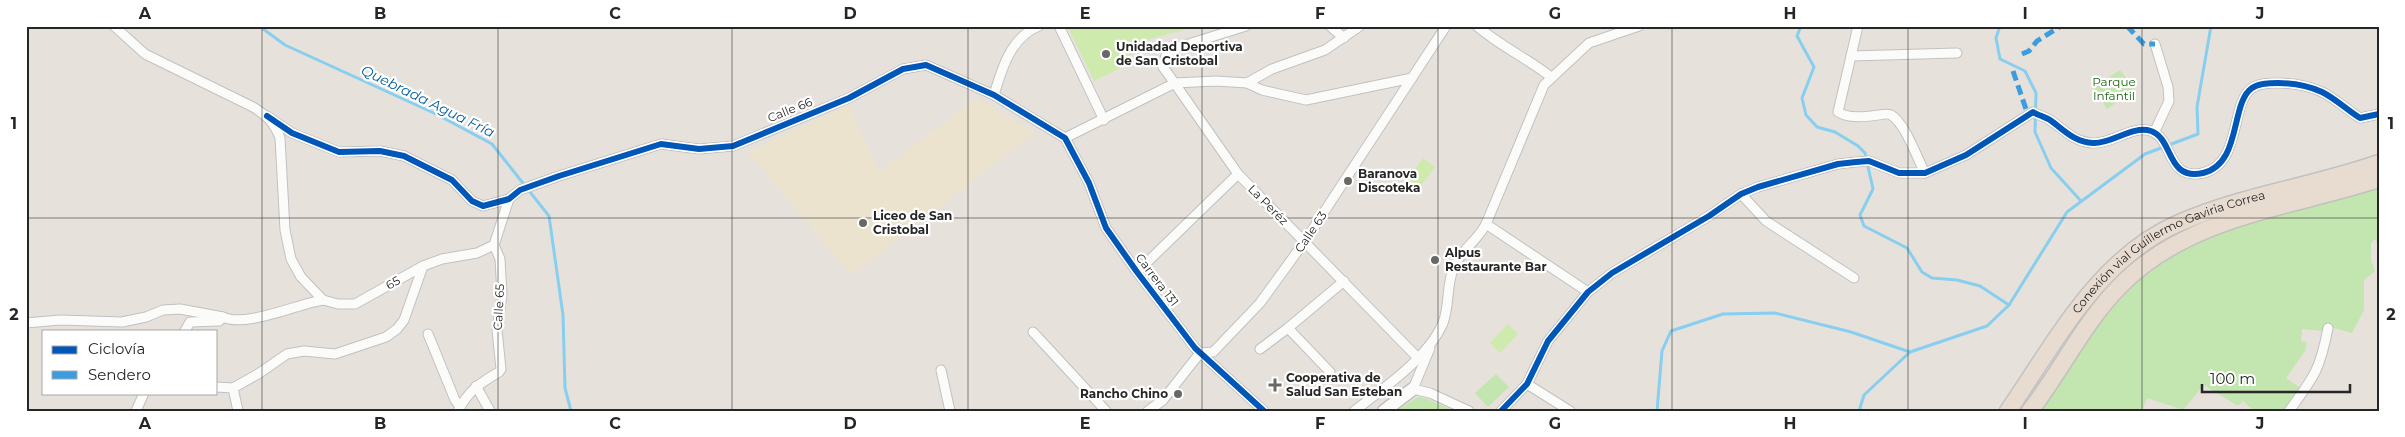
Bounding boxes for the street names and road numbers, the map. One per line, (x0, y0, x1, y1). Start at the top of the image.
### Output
street label: Calle 66 (765, 94, 814, 125)
street label: La Peréz (1245, 181, 1292, 228)
street label: Conexión vial Guillermo Gaviria Correa (2069, 187, 2267, 316)
street label: Calle 63 (1291, 208, 1330, 255)
street label: Carrera 131 (1133, 250, 1182, 309)
street label: 65 (383, 272, 403, 293)
street label: Calle 65 (490, 283, 507, 331)

